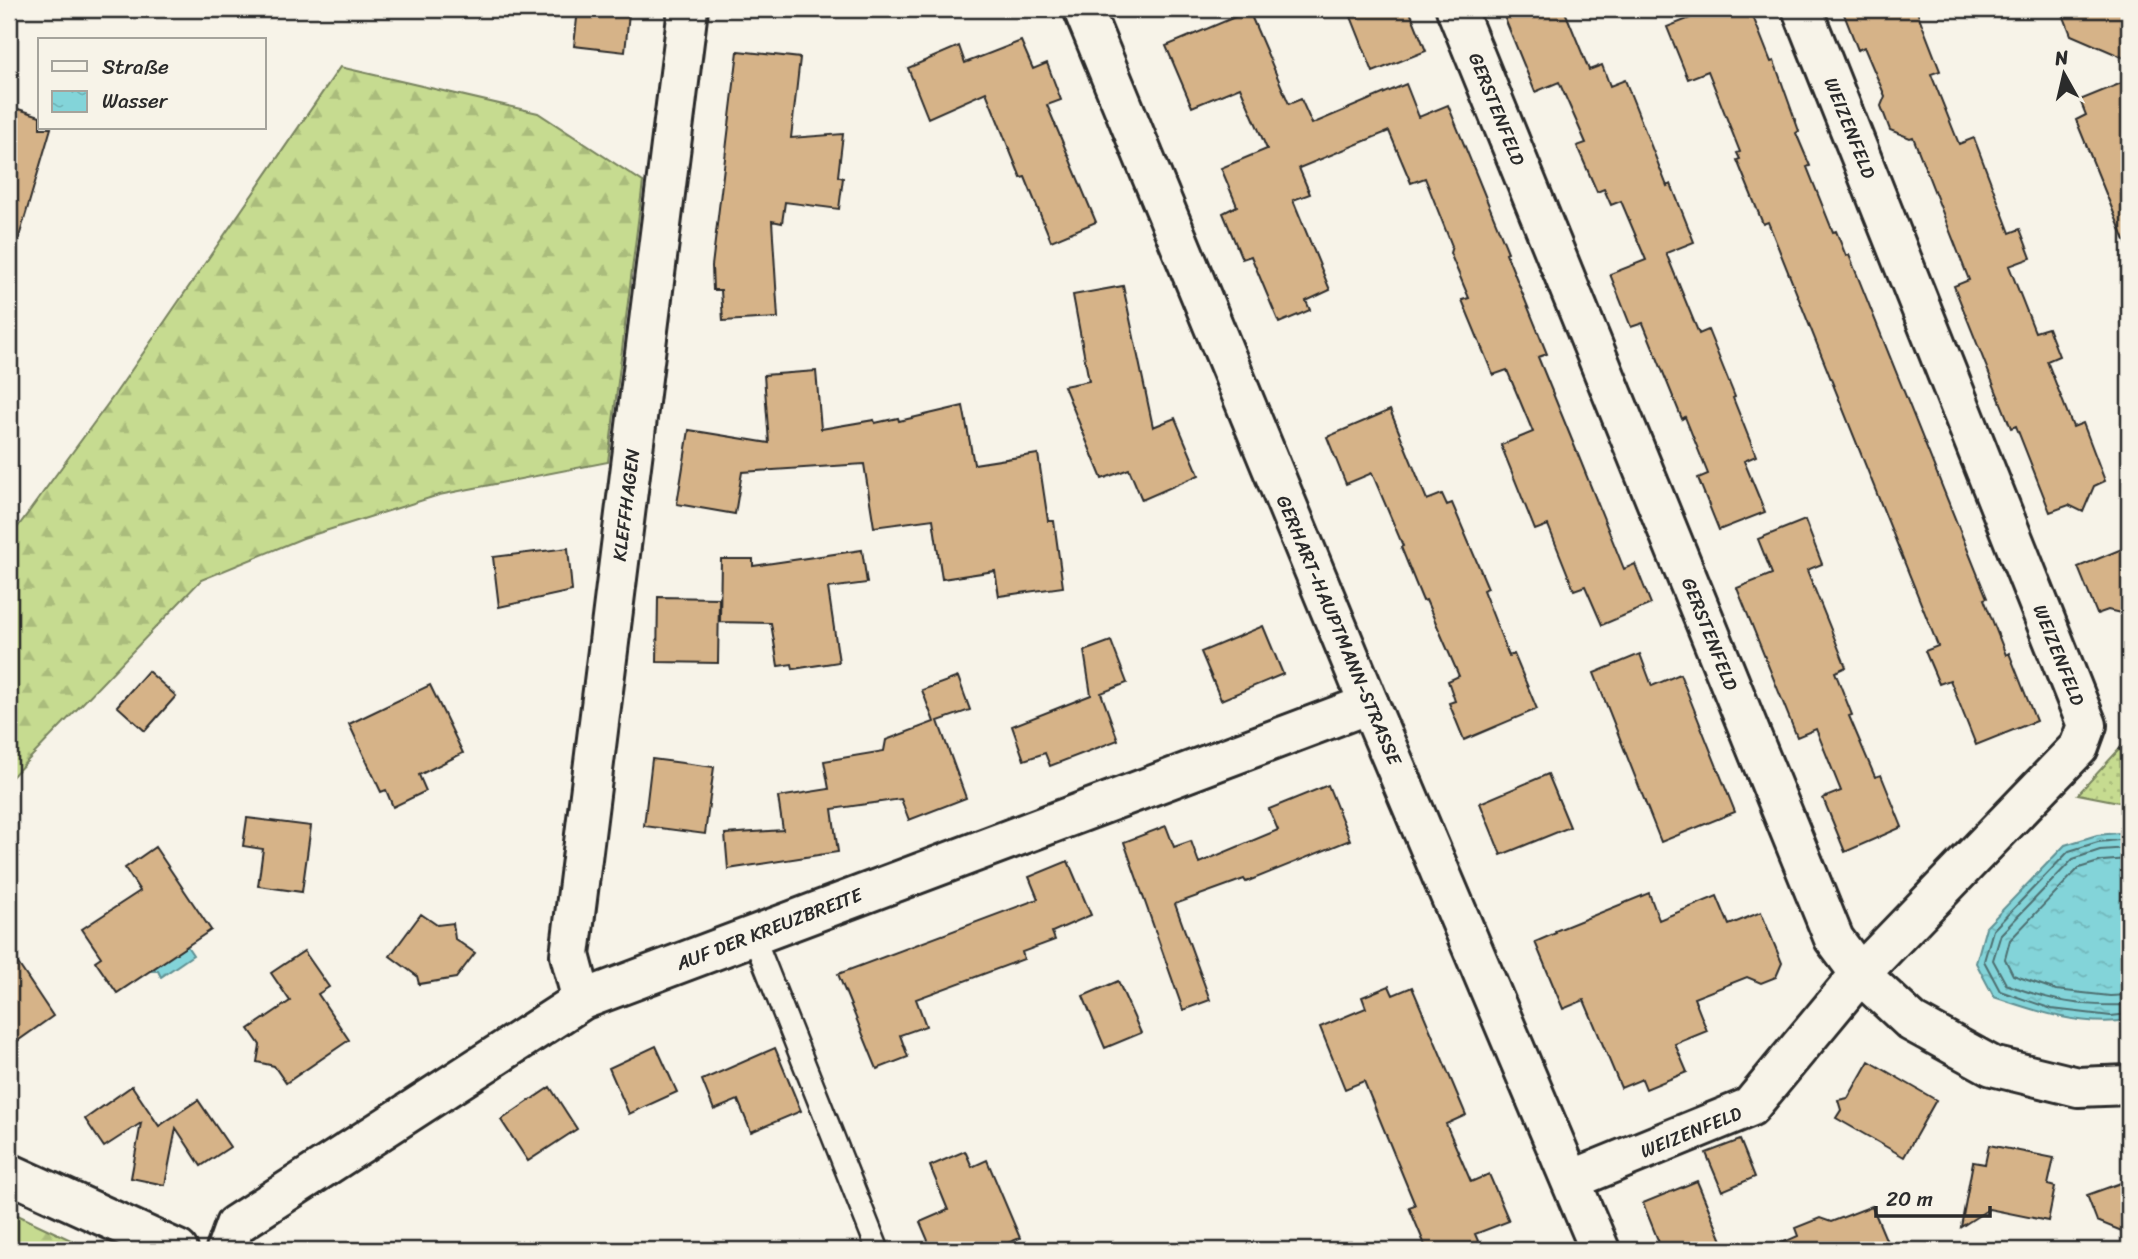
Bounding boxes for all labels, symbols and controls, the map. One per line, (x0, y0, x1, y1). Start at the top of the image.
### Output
legend (38, 38, 266, 130)
north arrow (2030, 38, 2100, 108)
text: N (2052, 40, 2071, 75)
street label: GERSTENFELD (1459, 47, 1535, 171)
text: Straße (102, 48, 169, 86)
street label: WEIZENFELD (1815, 72, 1886, 184)
text: Wasser (102, 82, 169, 120)
street label: KLEFFHAGEN (603, 447, 649, 563)
street label: GERHART-HAUPTMANN-STRASSE (1267, 490, 1412, 772)
street label: GERSTENFELD (1672, 572, 1748, 696)
street label: WEIZENFELD (2024, 599, 2095, 711)
street label: AUF DER KREUZBREITE (670, 878, 868, 980)
street label: WEIZENFELD (1635, 1096, 1747, 1167)
scale bar (1876, 1175, 1989, 1219)
text: 20 m (1886, 1180, 1933, 1218)

